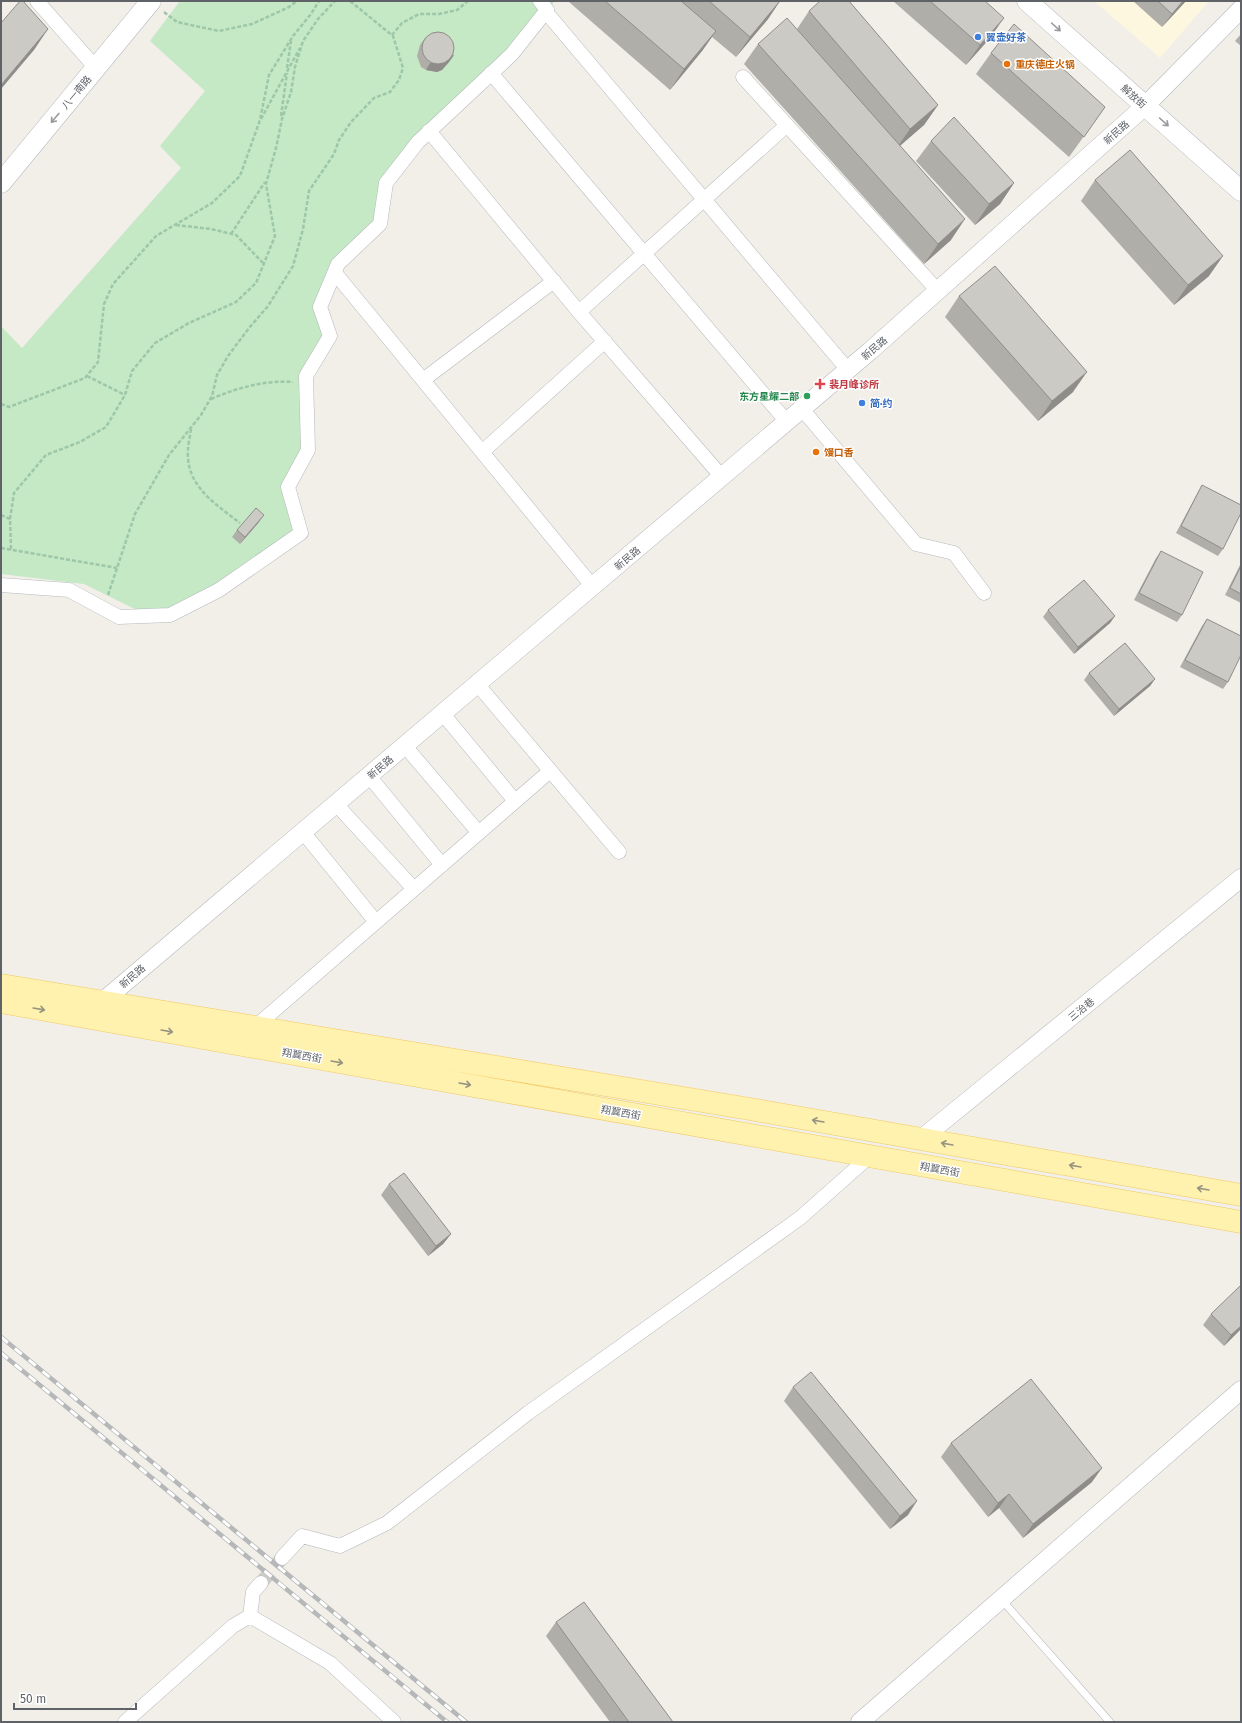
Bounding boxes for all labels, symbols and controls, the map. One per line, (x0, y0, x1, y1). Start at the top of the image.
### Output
one-way arrow (1051, 22, 1061, 32)
marker: 翼壶好茶 (973, 32, 983, 42)
place label: 翼壶好茶 (986, 32, 1027, 44)
place label: 重庆德庄火锅 (1015, 58, 1075, 71)
marker: 重庆德庄火锅 (1002, 59, 1012, 69)
street label: 八一南路 (59, 73, 94, 112)
street label: 解放街 (1118, 82, 1148, 111)
one-way arrow (51, 112, 60, 123)
street label: 新民路 (1102, 118, 1132, 147)
one-way arrow (1158, 118, 1169, 127)
street label: 新民路 (859, 334, 890, 363)
marker: 裴月峰诊所 (814, 378, 826, 390)
place label: 裴月峰诊所 (829, 379, 879, 391)
place label: 东方星耀二部 (739, 391, 799, 403)
marker: 东方星耀二部 (802, 391, 812, 401)
marker: 简·约 (857, 398, 867, 408)
place label: 简·约 (870, 398, 892, 410)
marker: 馒口香 (811, 447, 821, 457)
place label: 馒口香 (824, 447, 854, 459)
street label: 新民路 (612, 545, 643, 573)
street label: 新民路 (365, 754, 396, 782)
street label: 新民路 (117, 962, 148, 991)
street label: 三治巷 (1066, 996, 1097, 1024)
one-way arrow (33, 1005, 46, 1013)
one-way arrow (161, 1028, 174, 1036)
street label: 翔翼西街 (281, 1047, 323, 1065)
one-way arrow (330, 1058, 343, 1066)
one-way arrow (458, 1080, 471, 1088)
street label: 翔翼西街 (600, 1104, 642, 1122)
one-way arrow (812, 1117, 825, 1125)
one-way arrow (940, 1139, 953, 1147)
street label: 翔翼西街 (919, 1161, 961, 1179)
one-way arrow (1068, 1162, 1081, 1170)
one-way arrow (1196, 1184, 1209, 1192)
scale bar (14, 1685, 136, 1711)
text: 50 m (20, 1692, 46, 1706)

